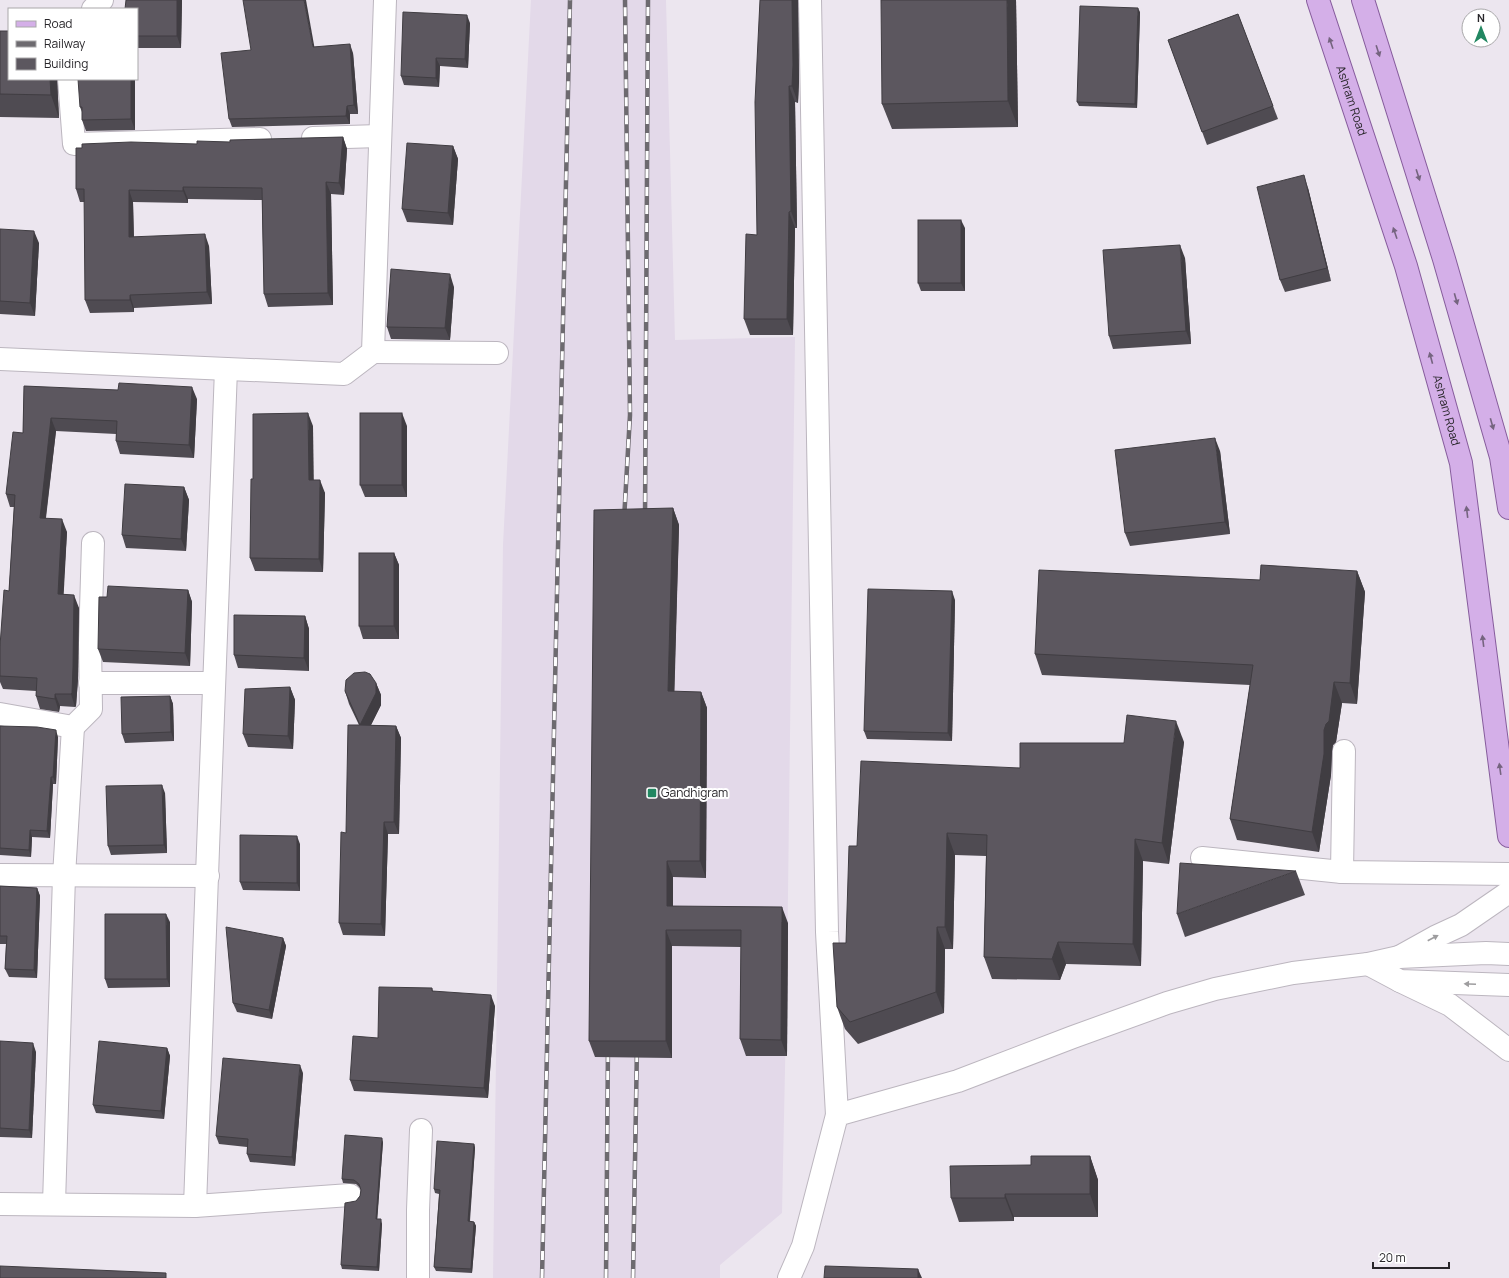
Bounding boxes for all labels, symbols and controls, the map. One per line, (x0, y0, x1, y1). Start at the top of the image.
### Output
legend (8, 8, 138, 80)
north arrow (1461, 8, 1501, 48)
text: N (1477, 10, 1485, 25)
text: Road (44, 15, 72, 32)
text: Railway (44, 35, 86, 52)
one-way arrow (1328, 37, 1334, 49)
one-way arrow (1375, 45, 1381, 57)
text: Building (44, 55, 88, 72)
street label: Ashram Road (1332, 63, 1371, 138)
one-way arrow (1415, 169, 1421, 181)
one-way arrow (1392, 227, 1398, 239)
one-way arrow (1453, 293, 1459, 305)
one-way arrow (1428, 352, 1434, 364)
street label: Ashram Road (1429, 373, 1465, 448)
one-way arrow (1489, 418, 1495, 430)
one-way arrow (1463, 506, 1470, 518)
one-way arrow (1480, 635, 1486, 647)
one-way arrow (1497, 763, 1503, 776)
place label: Gandhigram (661, 784, 728, 801)
marker: Gandhigram (646, 787, 658, 799)
one-way arrow (1427, 935, 1439, 941)
one-way arrow (1463, 981, 1476, 987)
scale bar (1373, 1244, 1449, 1270)
text: 20 m (1379, 1249, 1406, 1266)

